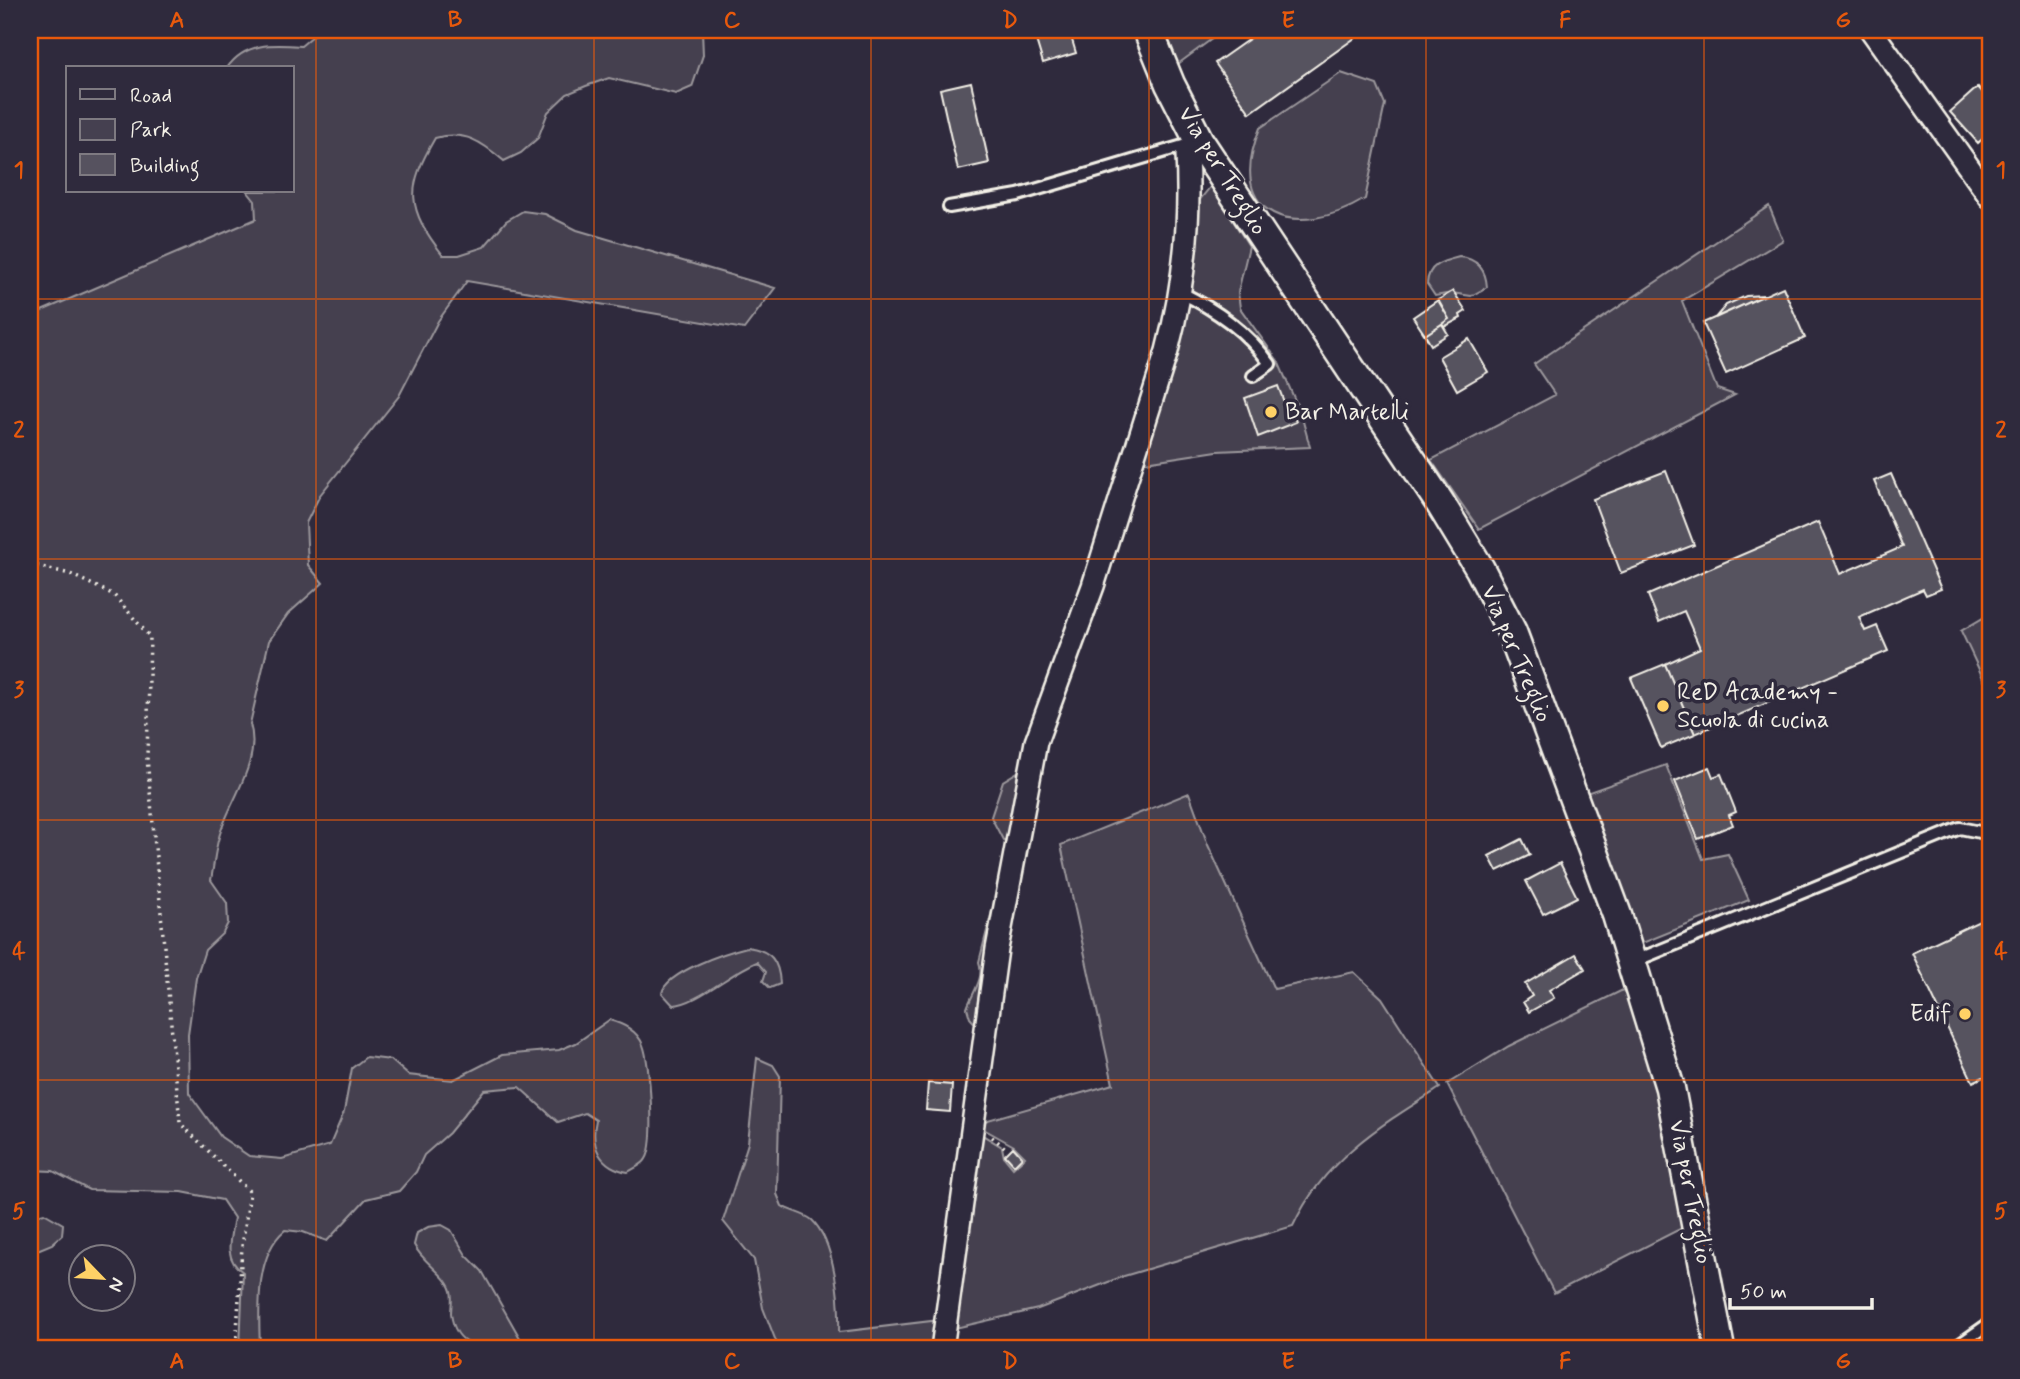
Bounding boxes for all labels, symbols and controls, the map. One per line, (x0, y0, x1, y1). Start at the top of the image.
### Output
text: A (169, 6, 185, 36)
text: B (448, 6, 463, 36)
text: C (724, 6, 741, 36)
text: D (1002, 6, 1018, 36)
text: E (1281, 6, 1295, 36)
text: F (1559, 6, 1571, 36)
text: G (1835, 6, 1851, 36)
legend (66, 66, 294, 192)
text: Road (130, 82, 172, 110)
street label: Via per Treglio (1168, 101, 1274, 243)
text: Park (130, 116, 172, 144)
text: Building (130, 152, 200, 182)
text: 1 (14, 156, 24, 186)
text: 1 (1996, 156, 2006, 186)
place label: Bar Martelli (1285, 397, 1409, 428)
marker: Bar Martelli (1263, 404, 1279, 420)
text: 2 (13, 416, 25, 446)
text: 2 (1995, 416, 2007, 446)
street label: Via per Treglio (1470, 581, 1559, 728)
text: 3 (14, 676, 25, 706)
text: 3 (1996, 676, 2007, 706)
place label: ReD Academy - Scuola di cucina (1677, 677, 1838, 736)
marker: ReD Academy - Scuola di cucina (1655, 698, 1671, 714)
text: 4 (12, 937, 26, 967)
text: 4 (1994, 937, 2008, 967)
place label: Edif (1910, 999, 1951, 1030)
marker: Edif (1957, 1006, 1973, 1022)
street label: Via per Treglio (1658, 1117, 1719, 1267)
text: 5 (12, 1197, 26, 1227)
text: 5 (1994, 1197, 2008, 1227)
north arrow (66, 1242, 136, 1312)
scale bar (1730, 1267, 1871, 1311)
text: N (102, 1274, 130, 1296)
text: 50 m (1740, 1278, 1787, 1306)
text: A (169, 1347, 185, 1377)
text: B (448, 1347, 463, 1377)
text: C (724, 1347, 741, 1377)
text: D (1002, 1347, 1018, 1377)
text: E (1281, 1347, 1295, 1377)
text: F (1559, 1347, 1571, 1377)
text: G (1835, 1347, 1851, 1377)

